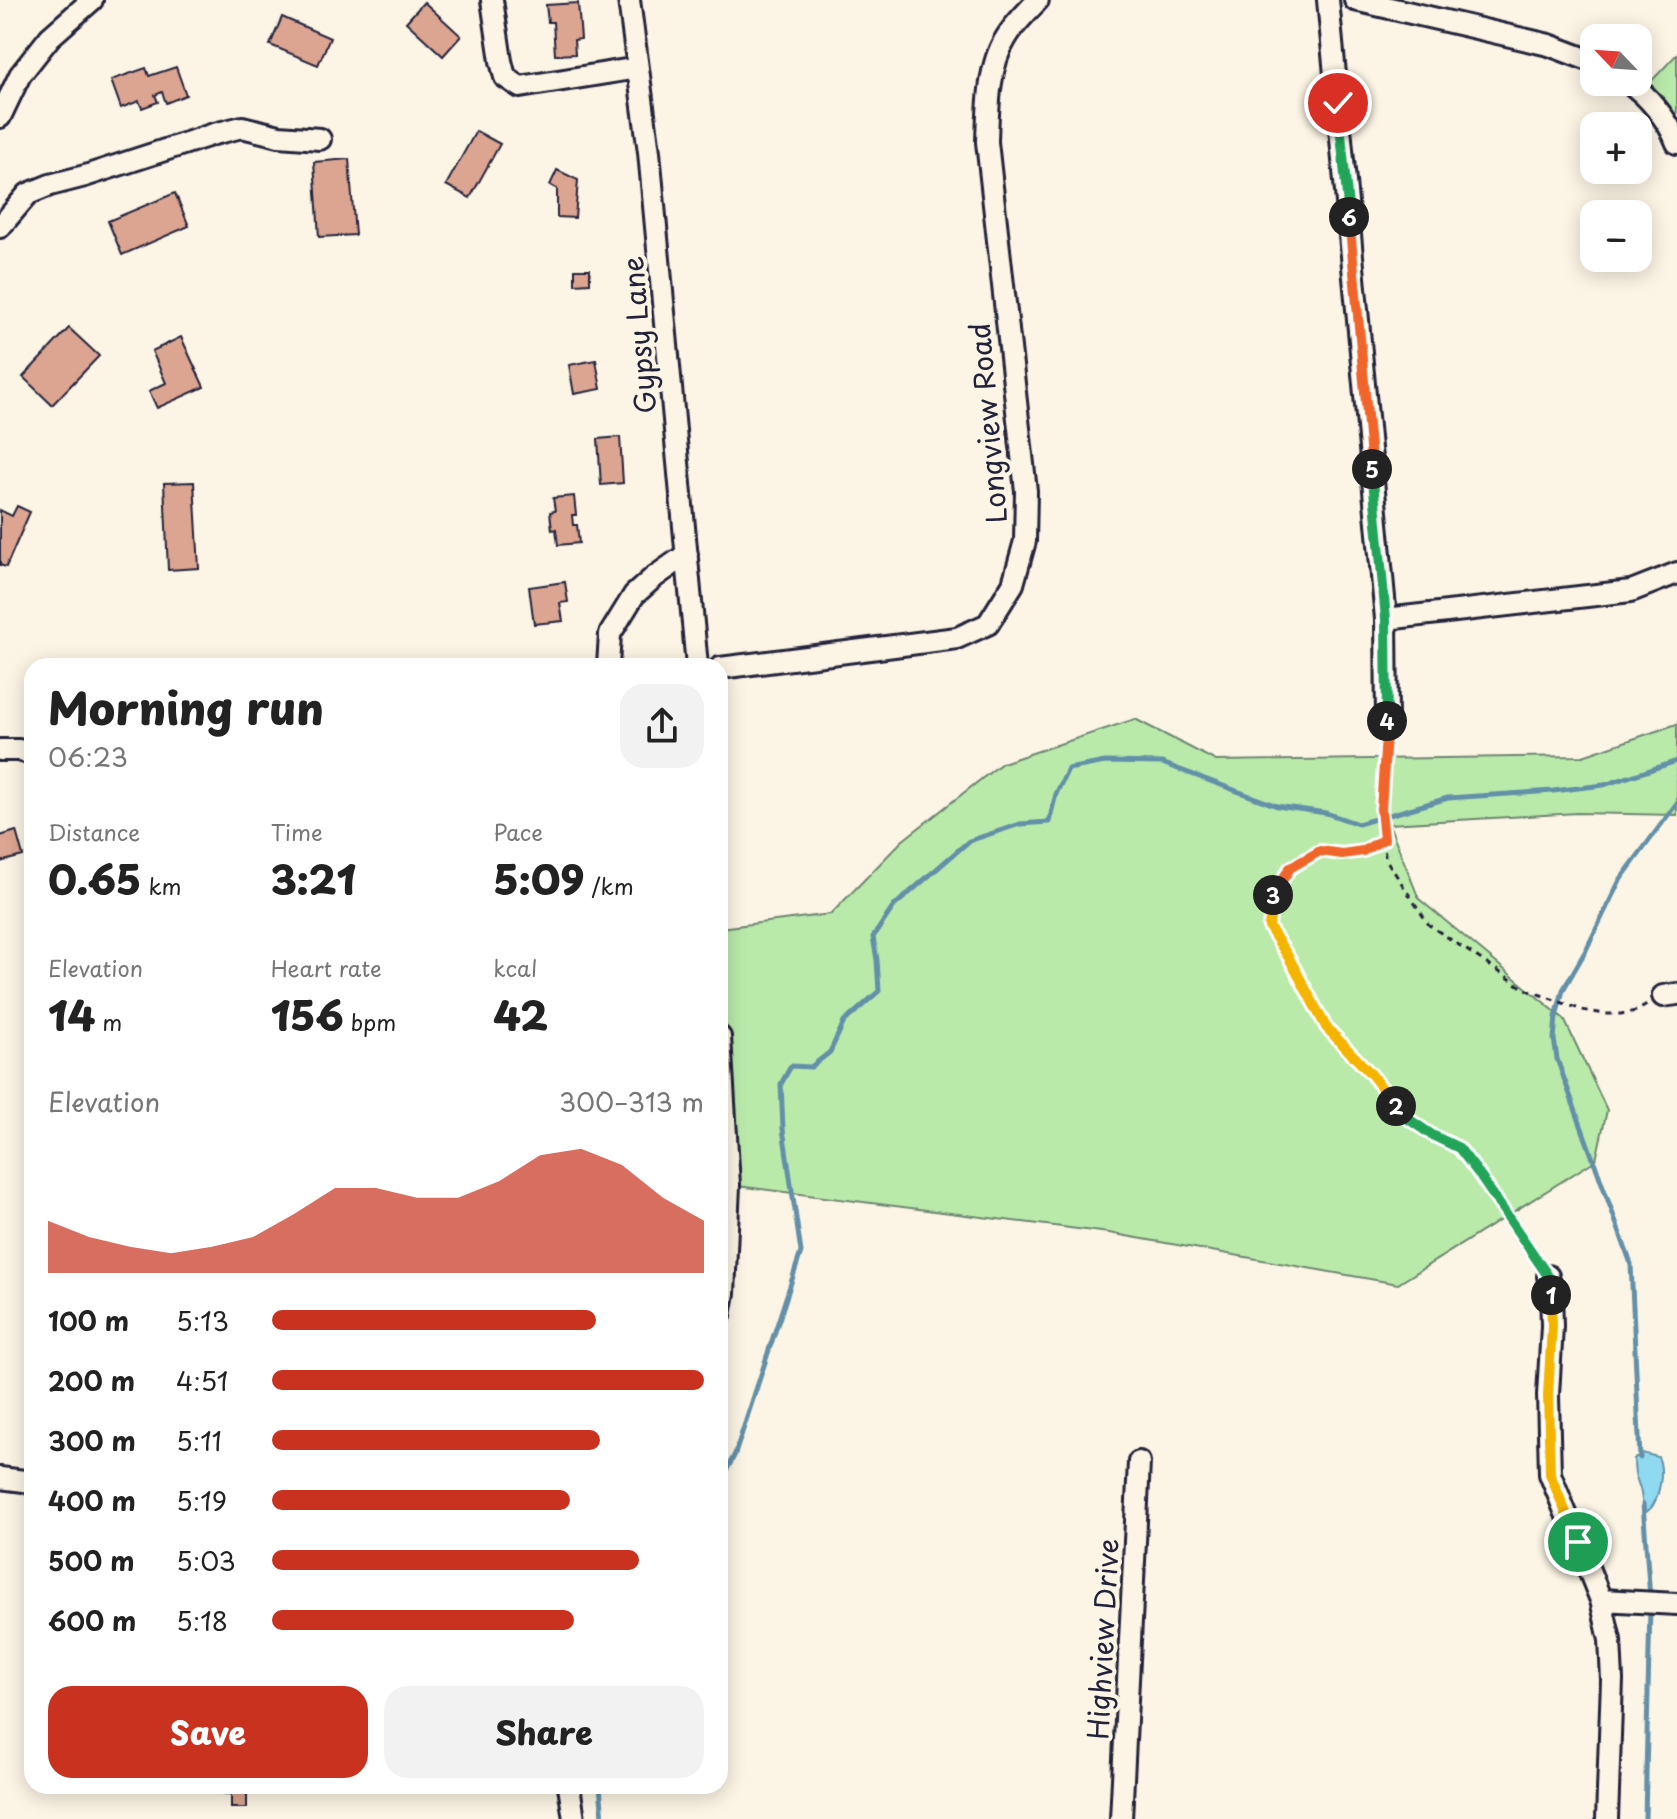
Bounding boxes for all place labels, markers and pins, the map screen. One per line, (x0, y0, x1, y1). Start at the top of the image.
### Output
pin (1304, 69, 1372, 137)
pin: 6 (1329, 197, 1369, 237)
pin: 5 (1352, 449, 1392, 489)
pin: 4 (1367, 701, 1407, 741)
pin: 3 (1253, 875, 1293, 915)
pin: 2 (1376, 1086, 1416, 1126)
pin: 1 (1531, 1275, 1571, 1315)
pin (1544, 1508, 1612, 1576)

